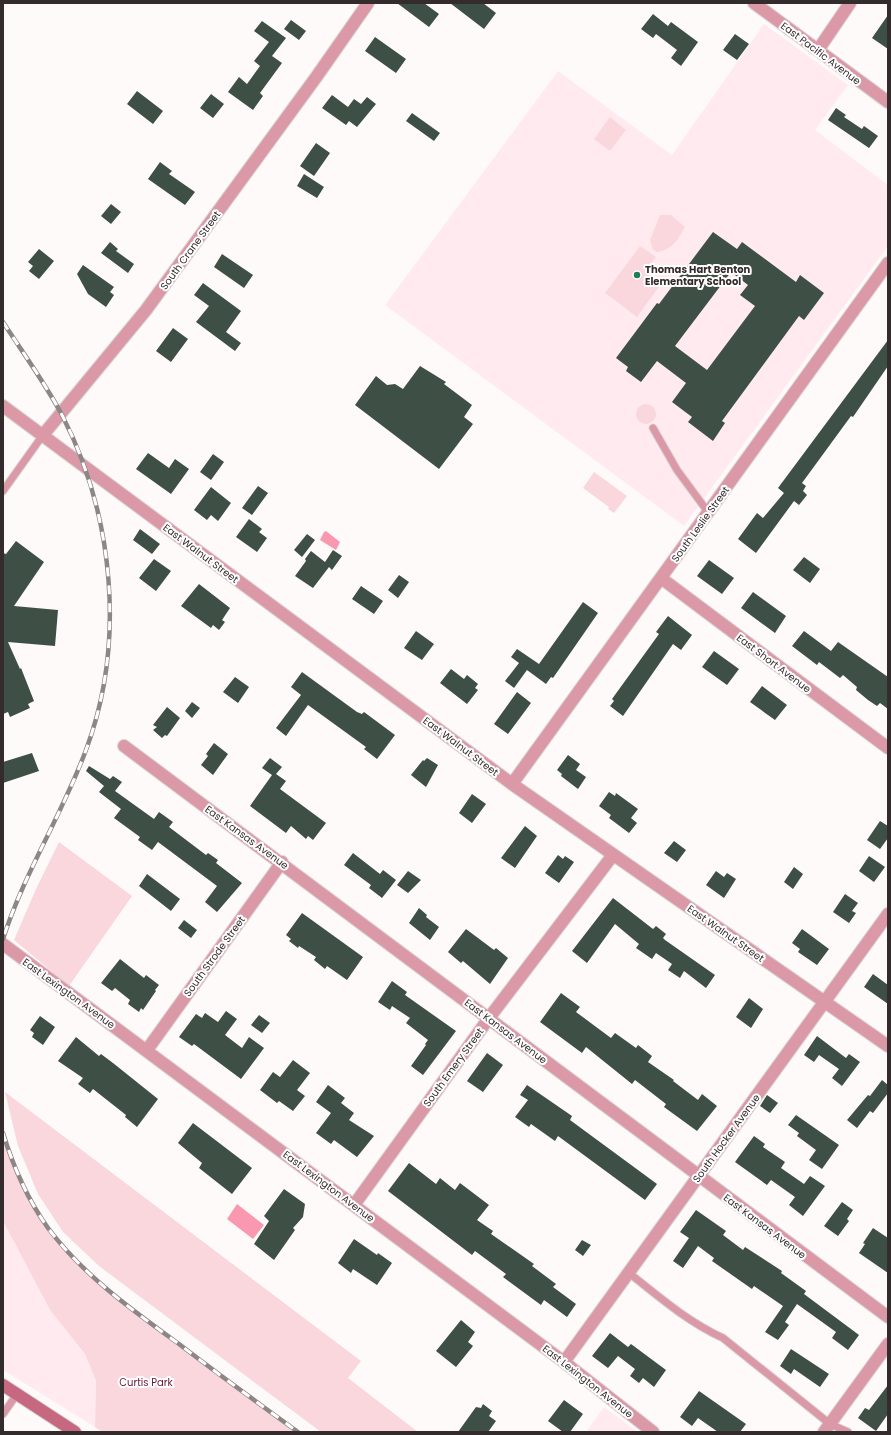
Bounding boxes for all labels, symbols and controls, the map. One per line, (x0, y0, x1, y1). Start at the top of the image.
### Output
street label: East Pacific Avenue (778, 18, 864, 88)
street label: South Crane Street (157, 208, 224, 293)
place label: Thomas Hart Benton Elementary School (645, 262, 751, 289)
marker: Thomas Hart Benton Elementary School (632, 270, 642, 280)
street label: South Leslie Street (668, 483, 733, 565)
street label: East Walnut Street (160, 520, 242, 587)
street label: East Short Avenue (733, 630, 814, 696)
street label: East Walnut Street (420, 713, 502, 780)
street label: East Kansas Avenue (202, 802, 292, 873)
street label: East Walnut Street (684, 901, 767, 966)
street label: South Strode Street (180, 913, 249, 1000)
street label: East Lexington Avenue (19, 955, 118, 1032)
street label: East Kansas Avenue (461, 995, 550, 1067)
street label: South Emery Street (420, 1024, 487, 1110)
street label: South Hocker Avenue (689, 1091, 764, 1186)
street label: East Lexington Avenue (280, 1147, 378, 1226)
street label: East Kansas Avenue (720, 1190, 809, 1262)
street label: East Lexington Avenue (539, 1341, 636, 1421)
park label: Curtis Park (119, 1375, 173, 1390)

